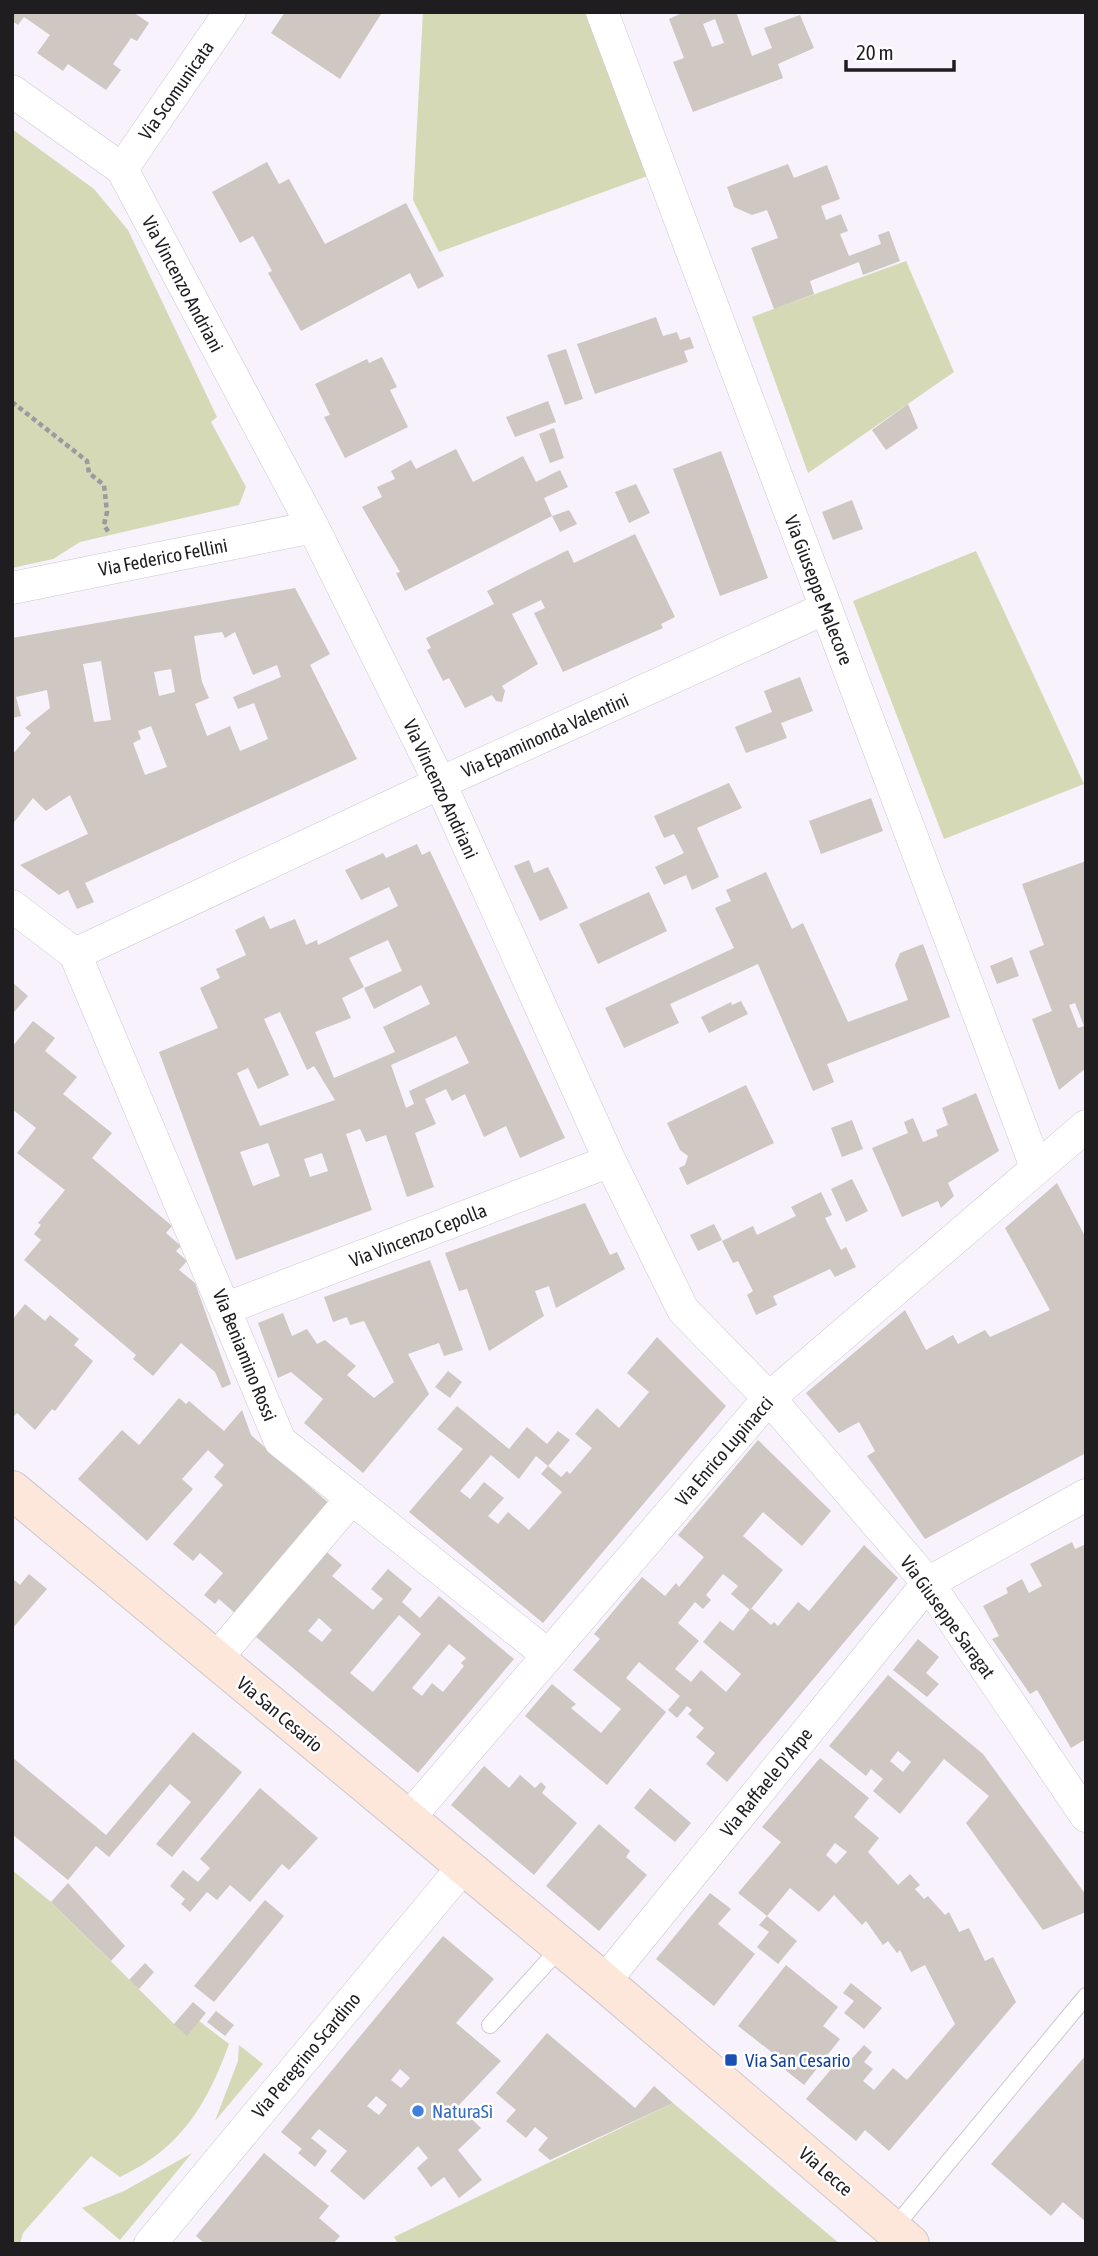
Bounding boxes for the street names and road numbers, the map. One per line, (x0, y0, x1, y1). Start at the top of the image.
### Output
street label: Via Scomunicata (134, 36, 218, 144)
street label: Via Vincenzo Andriani (138, 212, 228, 356)
street label: Via Giuseppe Malecore (780, 512, 858, 668)
street label: Via Federico Fellini (97, 534, 229, 580)
street label: Via Epaminonda Valentini (458, 688, 632, 782)
street label: Via Vincenzo Andriani (399, 716, 483, 862)
street label: Via Vincenzo Cepolla (346, 1199, 490, 1271)
street label: Via Beniamino Rossi (209, 1286, 281, 1424)
street label: Via Enrico Lupinacci (671, 1392, 777, 1510)
street label: Via Giuseppe Saragat (896, 1551, 1000, 1683)
street label: Via San Cesario (233, 1672, 327, 1756)
street label: Via Raffaele D'Arpe (715, 1723, 817, 1841)
street label: Via Peregrino Scardino (247, 1988, 365, 2122)
street label: Via Lecce (795, 2142, 857, 2200)

